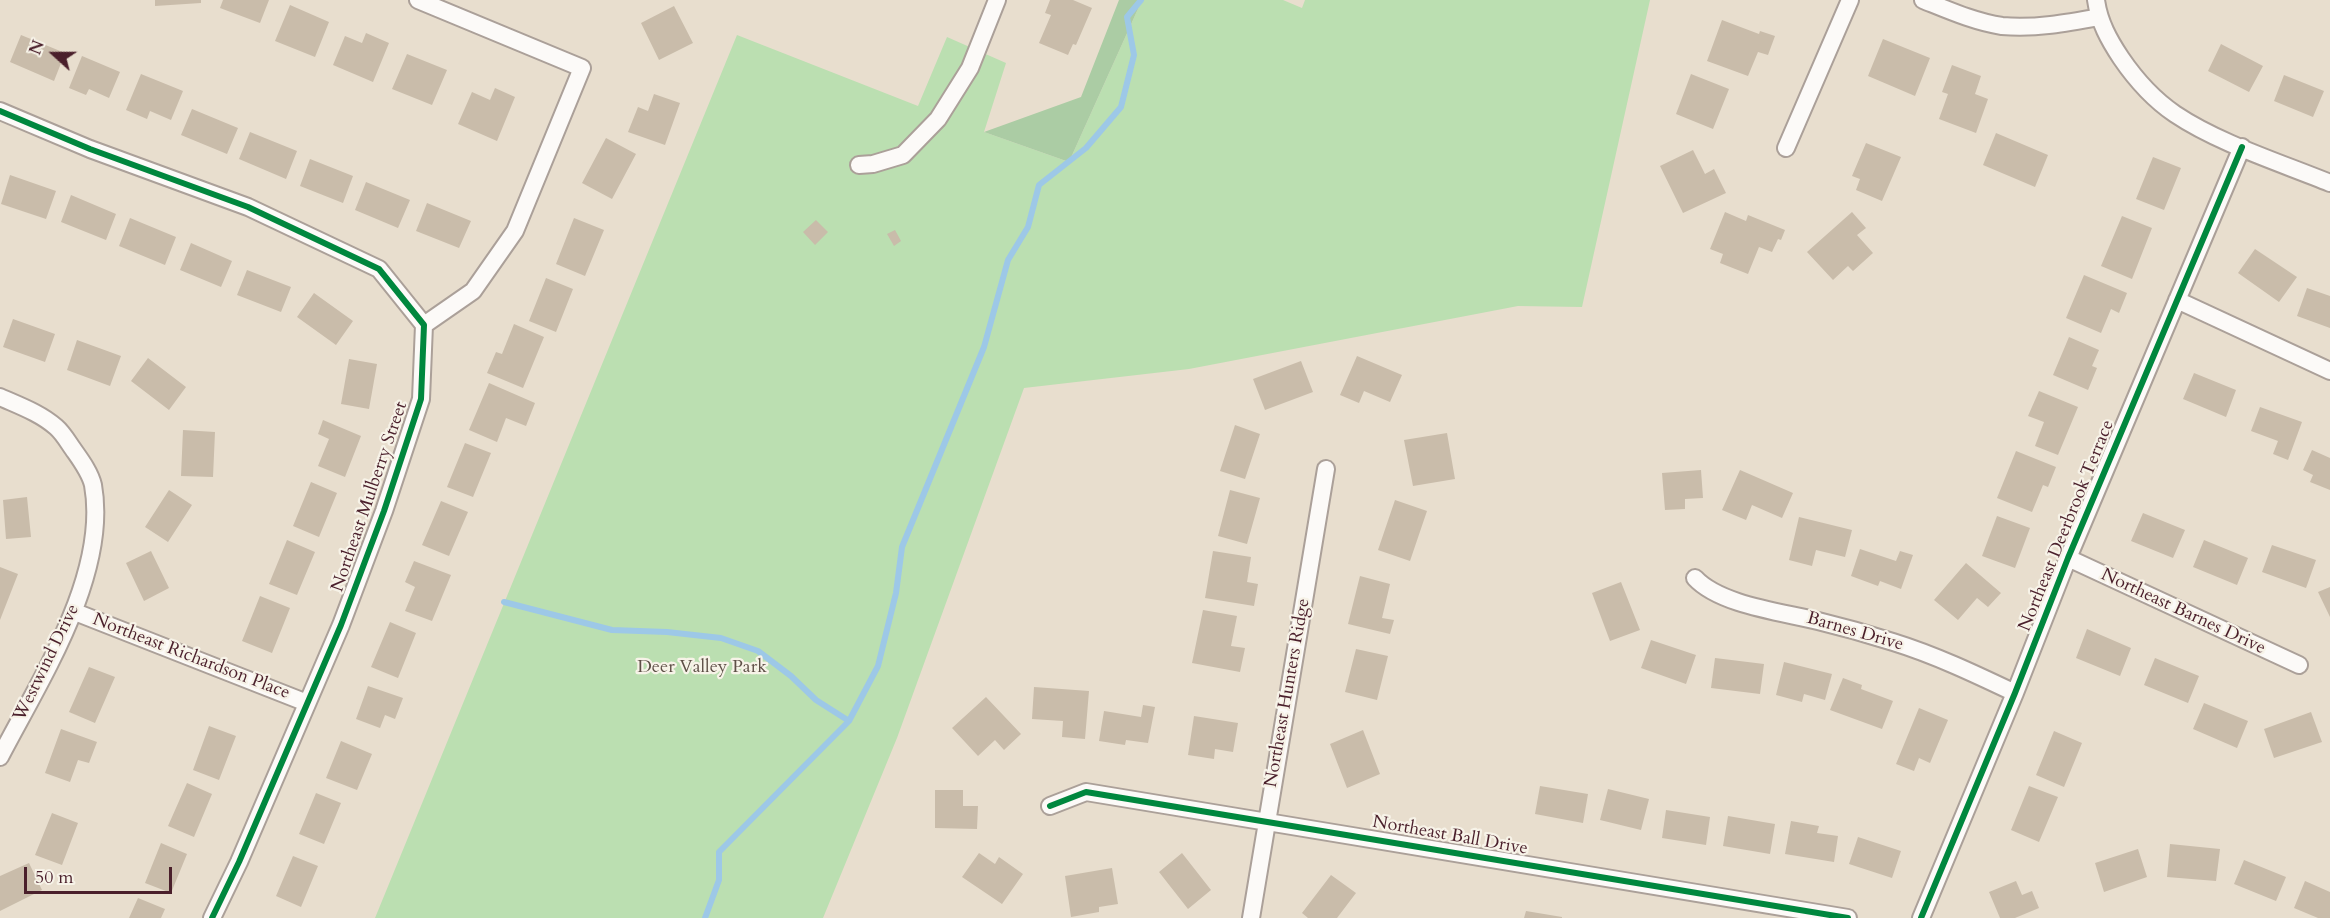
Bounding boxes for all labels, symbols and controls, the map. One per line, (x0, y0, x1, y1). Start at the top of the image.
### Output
north arrow (24, 24, 84, 84)
text: N (24, 37, 50, 58)
street label: Northeast Mulberry Street (327, 399, 413, 595)
street label: Northeast Deerbrook Terrace (2015, 417, 2119, 635)
street label: Northeast Barnes Drive (2097, 564, 2269, 660)
street label: Northeast Hunters Ridge (1261, 597, 1315, 789)
street label: Westwind Drive (9, 601, 85, 725)
street label: Barnes Drive (1804, 608, 1906, 656)
street label: Northeast Richardson Place (89, 609, 293, 705)
park label: Deer Valley Park (637, 657, 767, 679)
street label: Northeast Ball Drive (1371, 812, 1529, 860)
scale bar (27, 855, 176, 893)
text: 50 m (35, 865, 74, 890)

